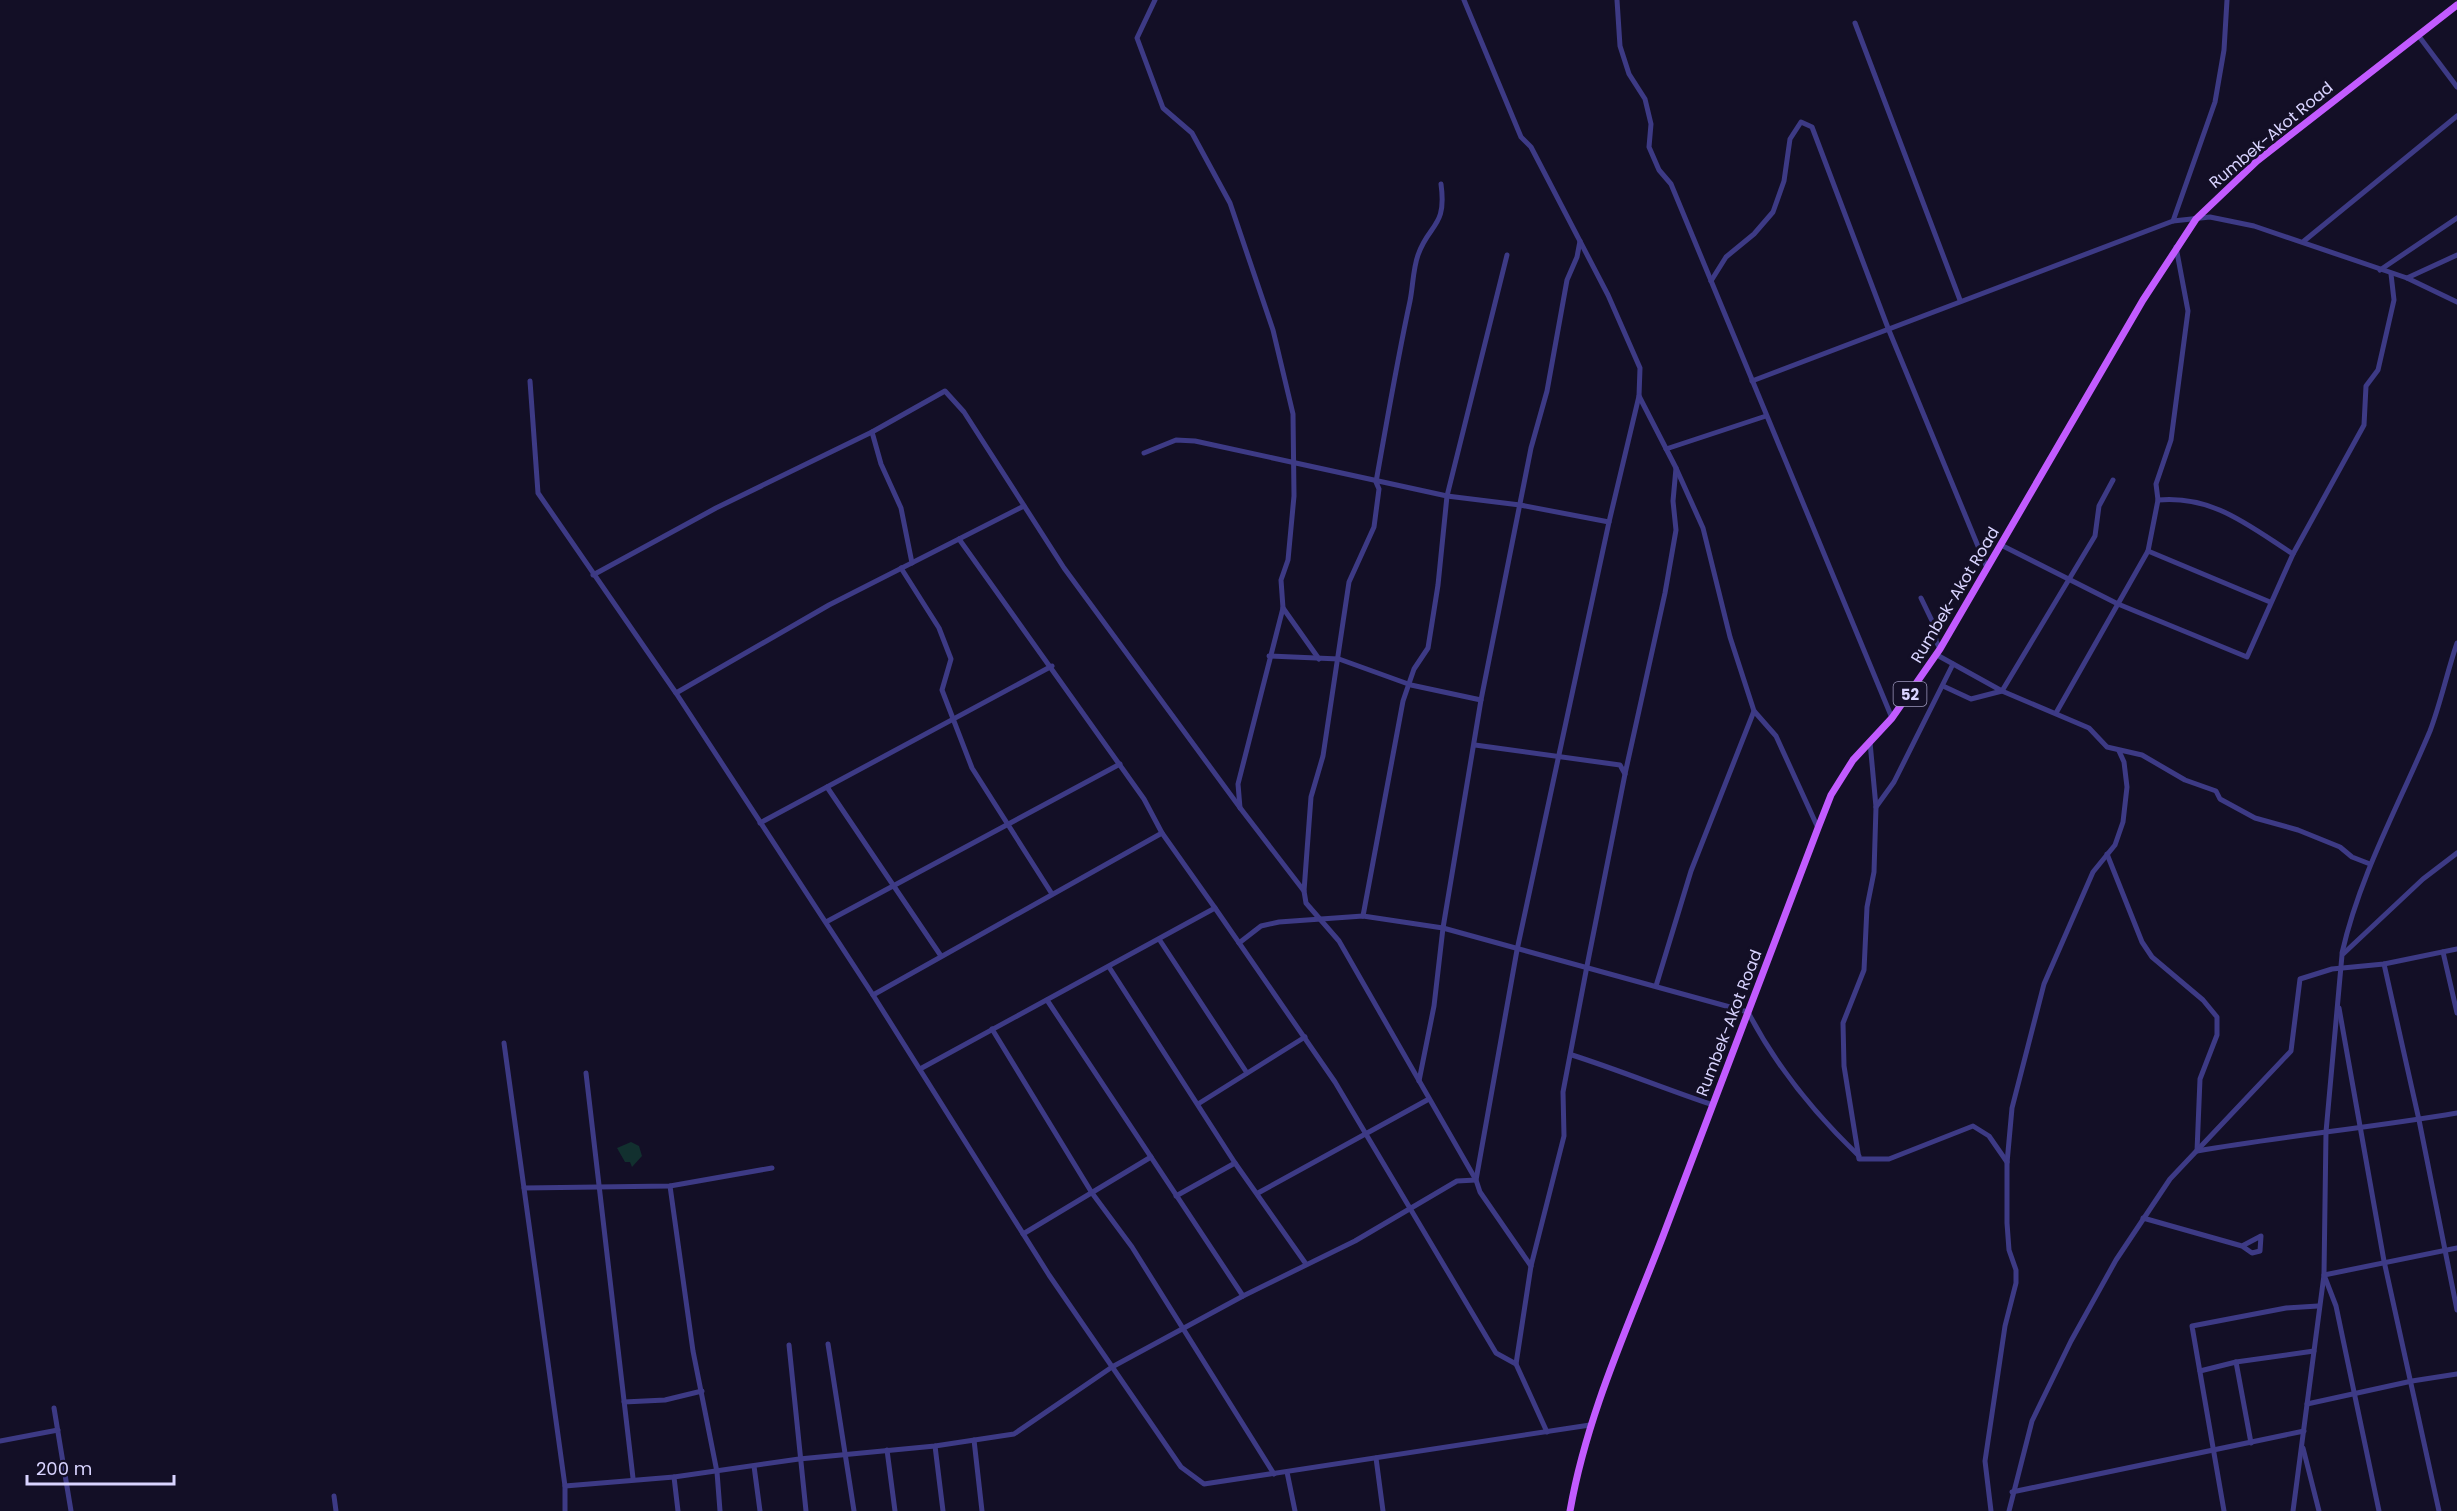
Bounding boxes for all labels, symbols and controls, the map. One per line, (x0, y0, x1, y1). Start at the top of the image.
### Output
street label: Rumbek-Akot Road (2204, 76, 2338, 194)
street label: Rumbek-Akot Road (1905, 523, 2005, 667)
road number: 52 (1894, 682, 1926, 706)
street label: Rumbek-Akot Road (1690, 946, 1768, 1100)
scale bar (27, 1448, 174, 1486)
text: 200 m (36, 1456, 92, 1481)

